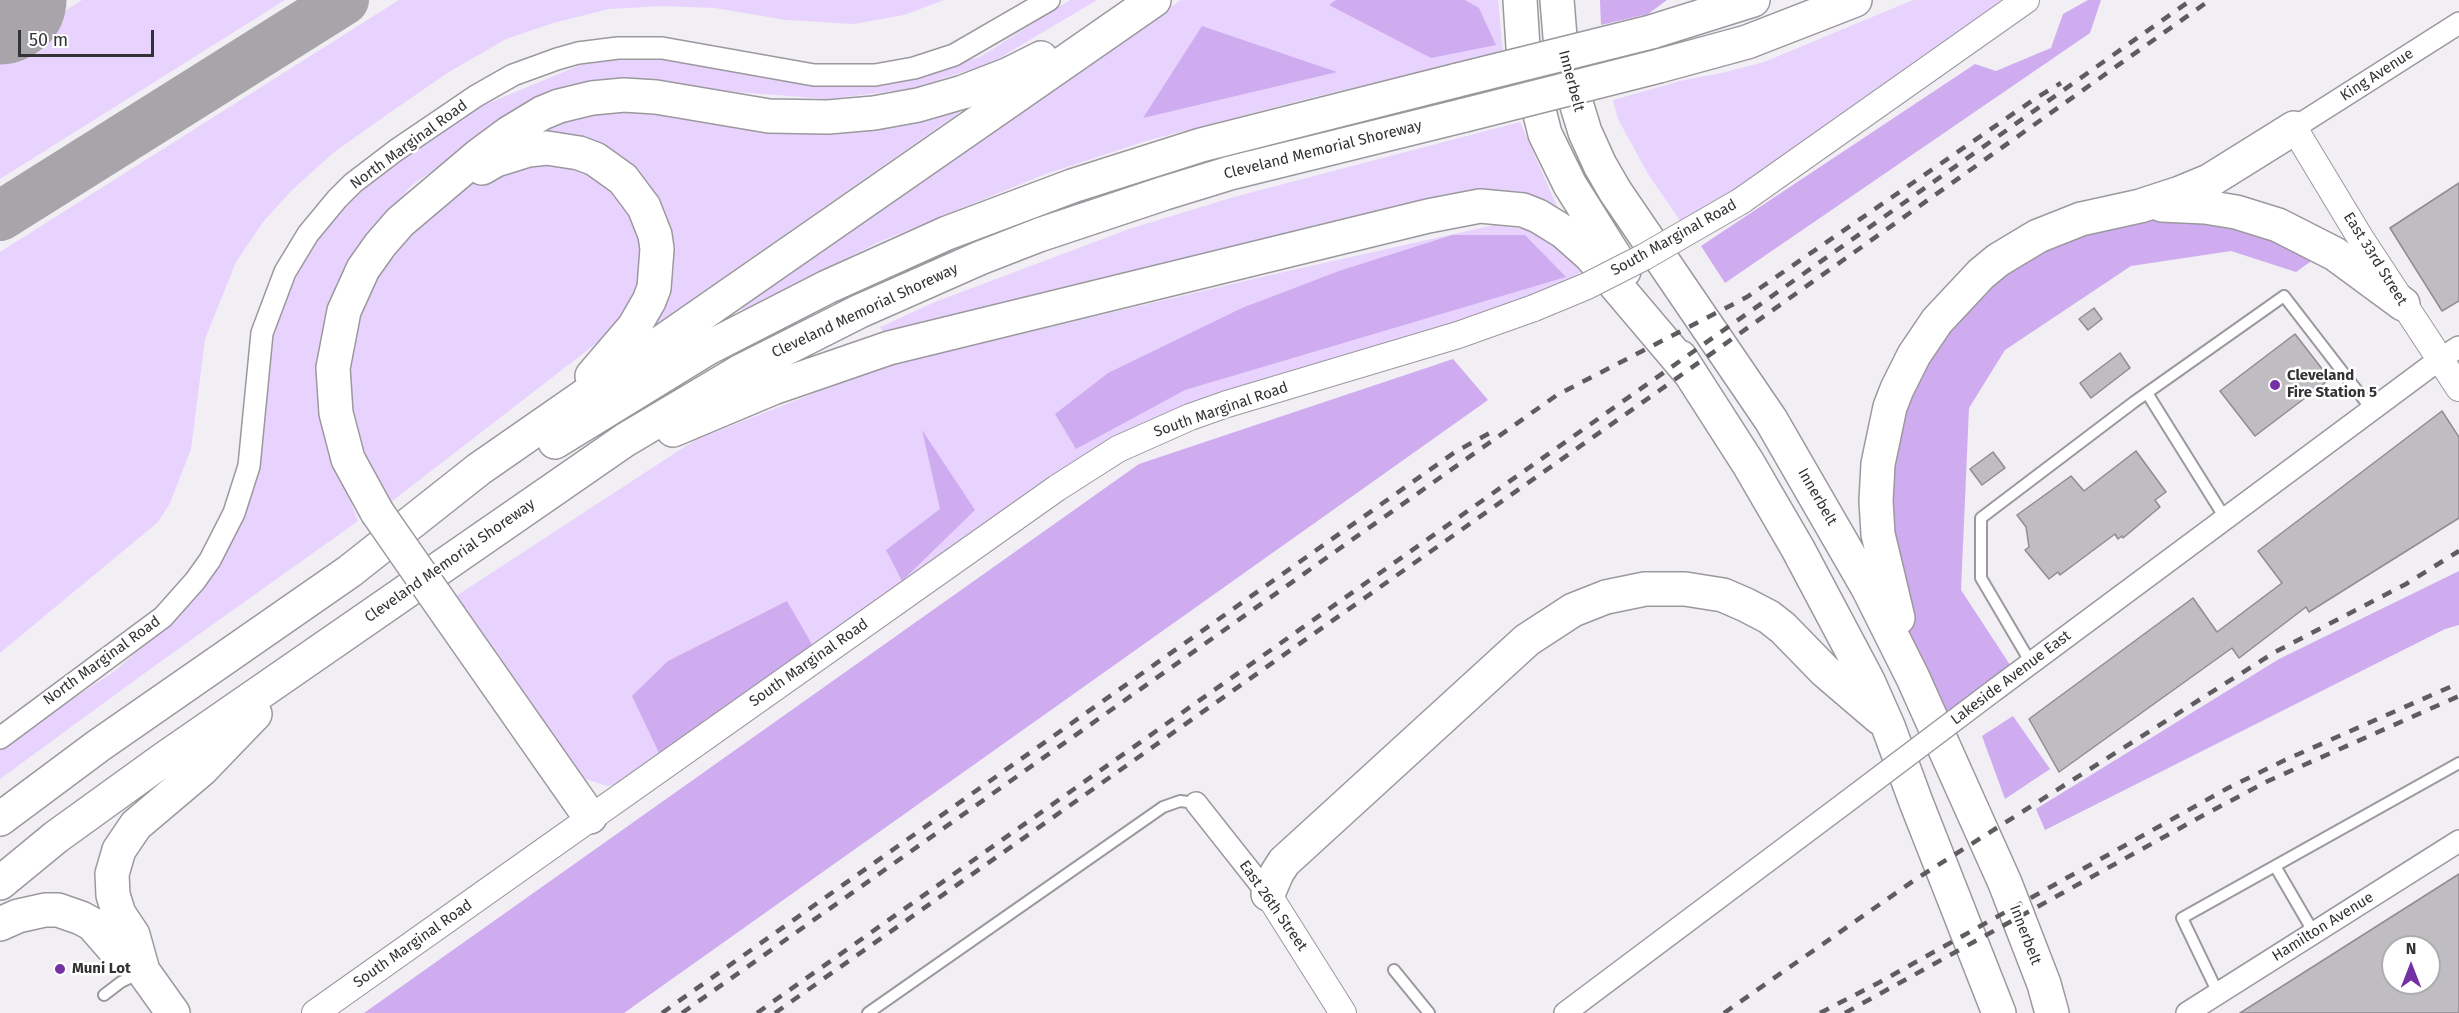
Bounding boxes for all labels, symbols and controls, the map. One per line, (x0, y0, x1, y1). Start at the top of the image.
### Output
scale bar (21, 18, 158, 56)
text: 50 m (29, 29, 68, 51)
street label: King Avenue (2337, 45, 2417, 105)
street label: Innerbelt (1554, 48, 1588, 114)
street label: North Marginal Road (347, 97, 471, 193)
street label: Cleveland Memorial Shoreway (1222, 117, 1424, 183)
street label: South Marginal Road (1608, 196, 1740, 280)
street label: East 33rd Street (2339, 209, 2411, 309)
street label: Cleveland Memorial Shoreway (769, 260, 961, 362)
place label: Cleveland Fire Station 5 (2287, 367, 2377, 402)
marker: Cleveland Fire Station 5 (2268, 378, 2282, 392)
street label: South Marginal Road (1151, 379, 1291, 441)
street label: Innerbelt (1793, 465, 1841, 529)
street label: Cleveland Memorial Shoreway (362, 495, 538, 627)
street label: North Marginal Road (40, 613, 164, 709)
street label: South Marginal Road (746, 615, 872, 711)
street label: Lakeside Avenue East (1947, 627, 2075, 729)
street label: East 26th Street (1235, 857, 1311, 955)
street label: Hamilton Avenue (2269, 889, 2377, 965)
street label: South Marginal Road (350, 896, 476, 992)
street label: Innerbelt (2005, 902, 2045, 968)
north arrow (2381, 935, 2441, 995)
text: N (2406, 939, 2416, 958)
place label: Muni Lot (72, 960, 131, 978)
marker: Muni Lot (53, 962, 67, 976)

